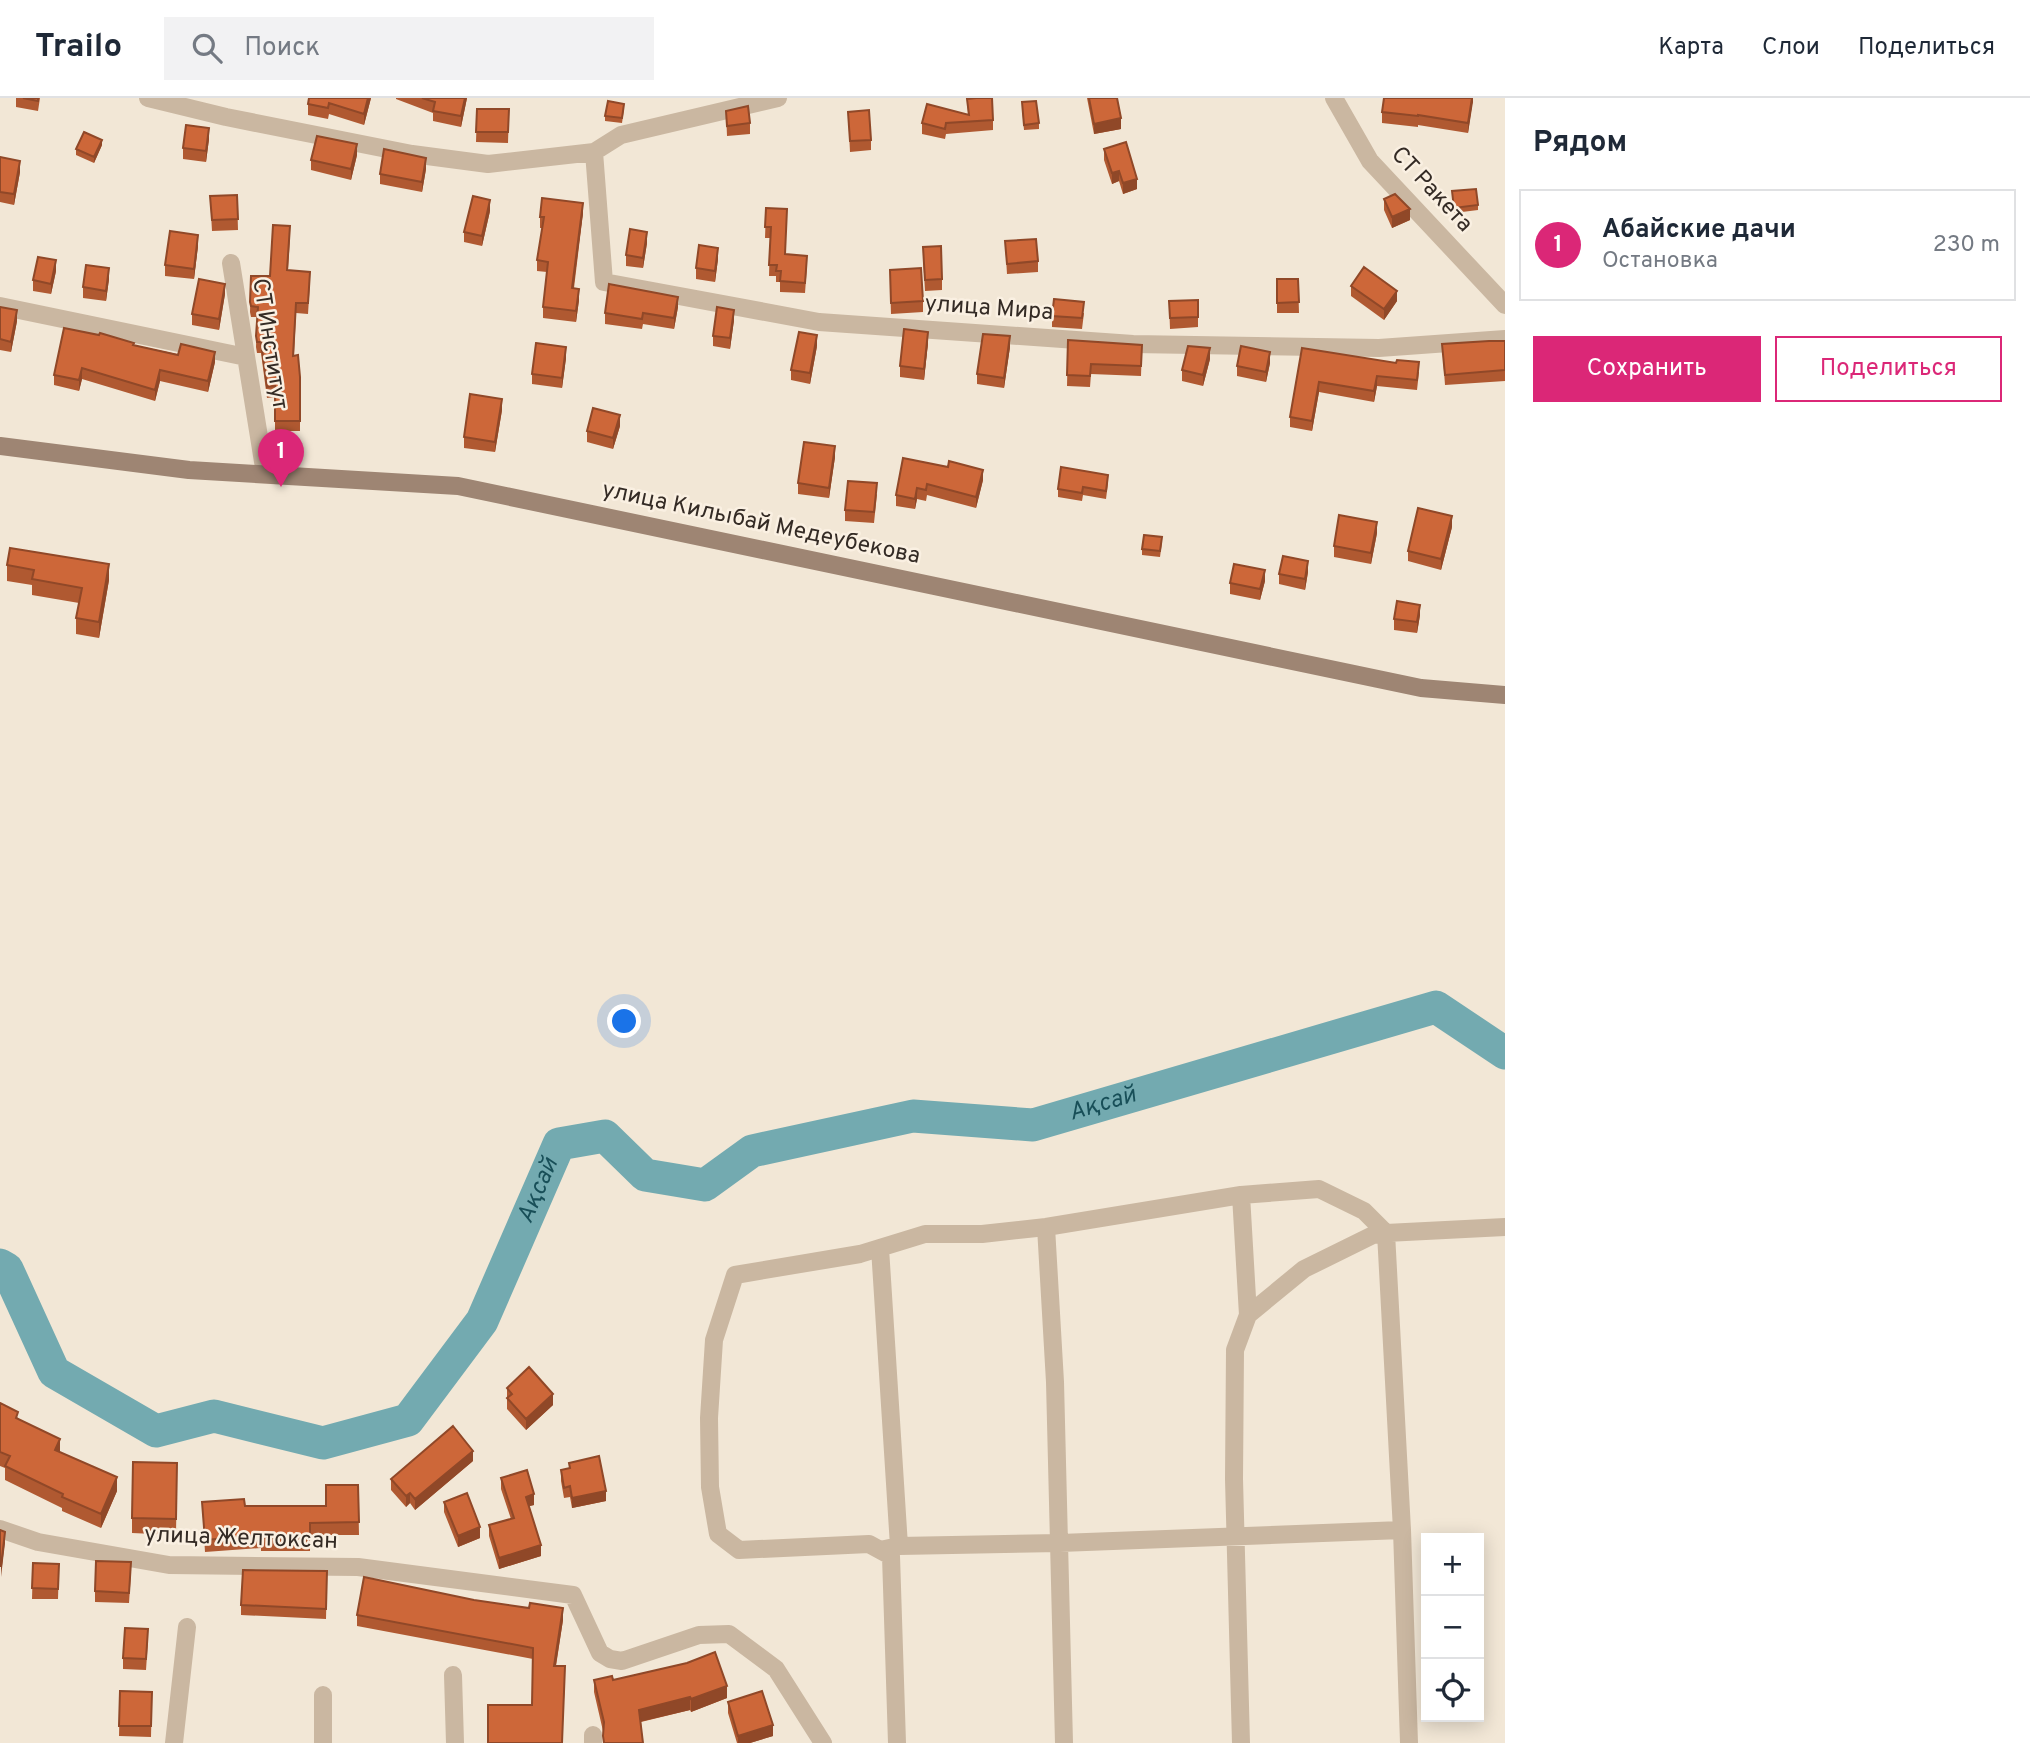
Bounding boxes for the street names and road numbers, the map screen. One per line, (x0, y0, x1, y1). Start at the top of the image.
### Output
street label: СТ Ракета (1384, 141, 1478, 239)
street label: СТ Институт (244, 276, 294, 412)
street label: улица Мира (924, 290, 1054, 328)
street label: улица Килыбай Медеубекова (599, 476, 923, 572)
street label: улица Желтоксан (144, 1521, 338, 1557)

